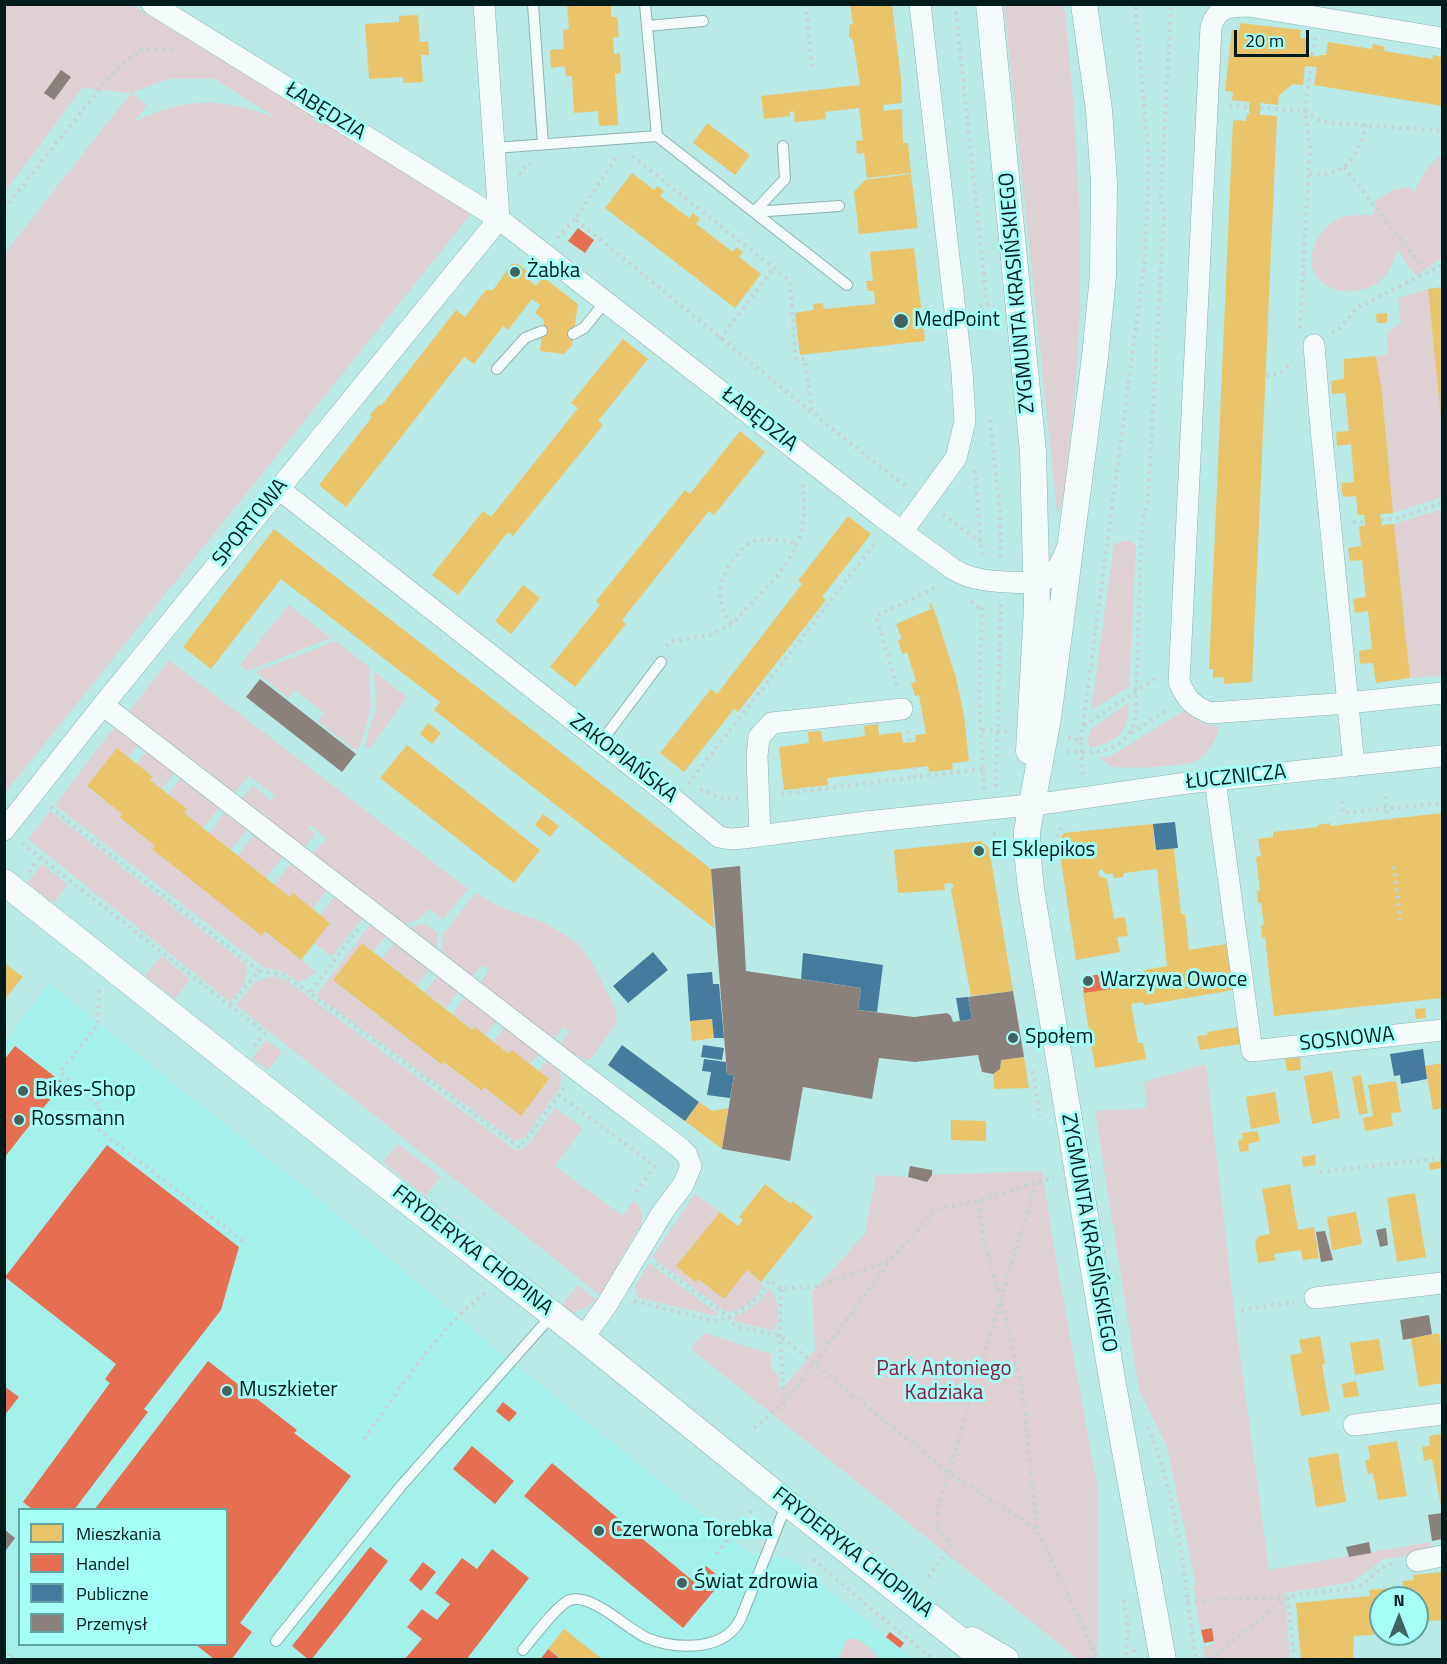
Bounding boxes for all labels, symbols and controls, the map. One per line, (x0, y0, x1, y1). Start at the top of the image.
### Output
scale bar (1237, 18, 1312, 56)
text: 20 m (1245, 27, 1284, 54)
street label: ŁABĘDZIA (280, 78, 370, 146)
street label: ZYGMUNTA KRASIŃSKIEGO (995, 171, 1041, 415)
place label: Żabka (527, 259, 580, 285)
marker: Żabka (508, 265, 522, 279)
place label: MedPoint (914, 308, 1000, 334)
marker: MedPoint (892, 312, 910, 330)
street label: ŁABĘDZIA (716, 383, 802, 457)
street label: SPORTOWA (208, 474, 294, 572)
street label: ZAKOPIAŃSKA (564, 709, 682, 809)
street label: ŁUCZNICZA (1185, 760, 1287, 796)
place label: El Sklepikos (991, 838, 1095, 864)
marker: El Sklepikos (972, 844, 986, 858)
place label: Warzywa Owoce (1100, 968, 1247, 994)
marker: Warzywa Owoce (1081, 974, 1095, 988)
street label: SOSNOWA (1298, 1022, 1396, 1058)
place label: Społem (1025, 1025, 1093, 1051)
marker: Społem (1006, 1031, 1020, 1045)
place label: Bikes-Shop (35, 1078, 136, 1104)
marker: Bikes-Shop (16, 1084, 30, 1098)
place label: Rossmann (31, 1107, 125, 1133)
street label: ZYGMUNTA KRASIŃSKIEGO (1055, 1112, 1121, 1354)
marker: Rossmann (12, 1113, 26, 1127)
street label: FRYDERYKA CHOPINA (387, 1181, 557, 1321)
park label: Park Antoniego Kadziaka (876, 1357, 1012, 1407)
place label: Muszkieter (239, 1378, 338, 1404)
marker: Muszkieter (220, 1384, 234, 1398)
street label: FRYDERYKA CHOPINA (767, 1483, 937, 1623)
legend (18, 1508, 228, 1646)
place label: Czerwona Torebka (611, 1518, 773, 1544)
text: Mieszkania (76, 1520, 161, 1547)
marker: Czerwona Torebka (592, 1524, 606, 1538)
text: Handel (76, 1550, 130, 1577)
place label: Świat zdrowia (694, 1570, 818, 1596)
marker: Świat zdrowia (675, 1576, 689, 1590)
text: Publiczne (76, 1580, 149, 1607)
north arrow (1369, 1586, 1429, 1646)
text: N (1393, 1588, 1405, 1612)
text: Przemysł (76, 1610, 148, 1637)

